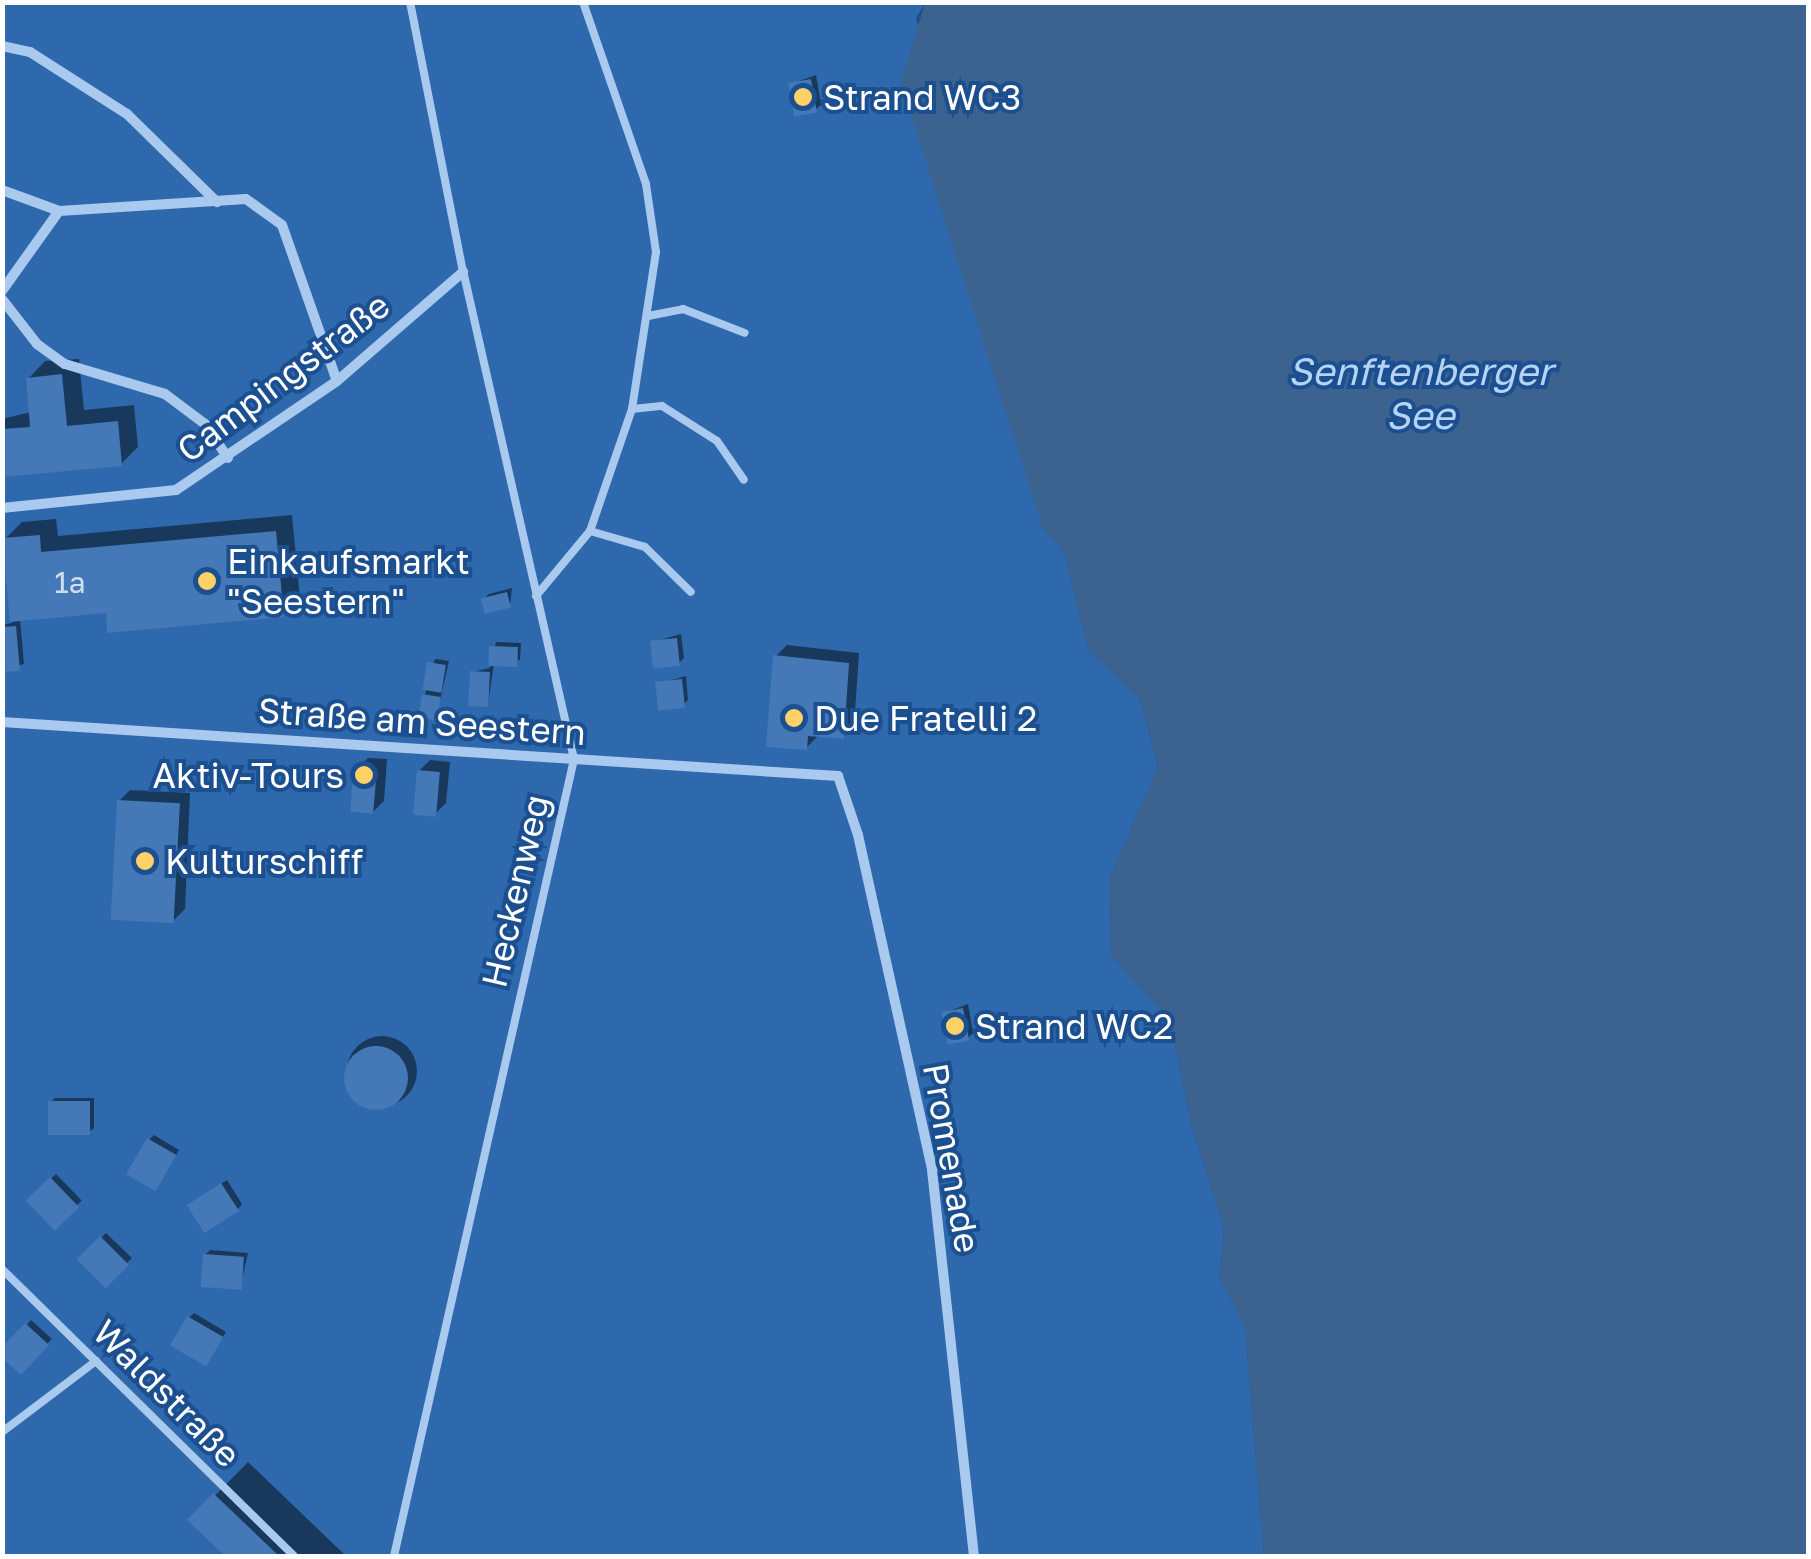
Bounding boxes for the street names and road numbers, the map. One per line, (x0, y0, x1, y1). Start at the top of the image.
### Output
street label: Campingstraße (169, 284, 397, 470)
street label: Straße am Seestern (257, 689, 587, 753)
street label: Heckenweg (472, 791, 558, 991)
street label: Promenade (915, 1060, 989, 1256)
street label: Waldstraße (85, 1311, 249, 1475)

